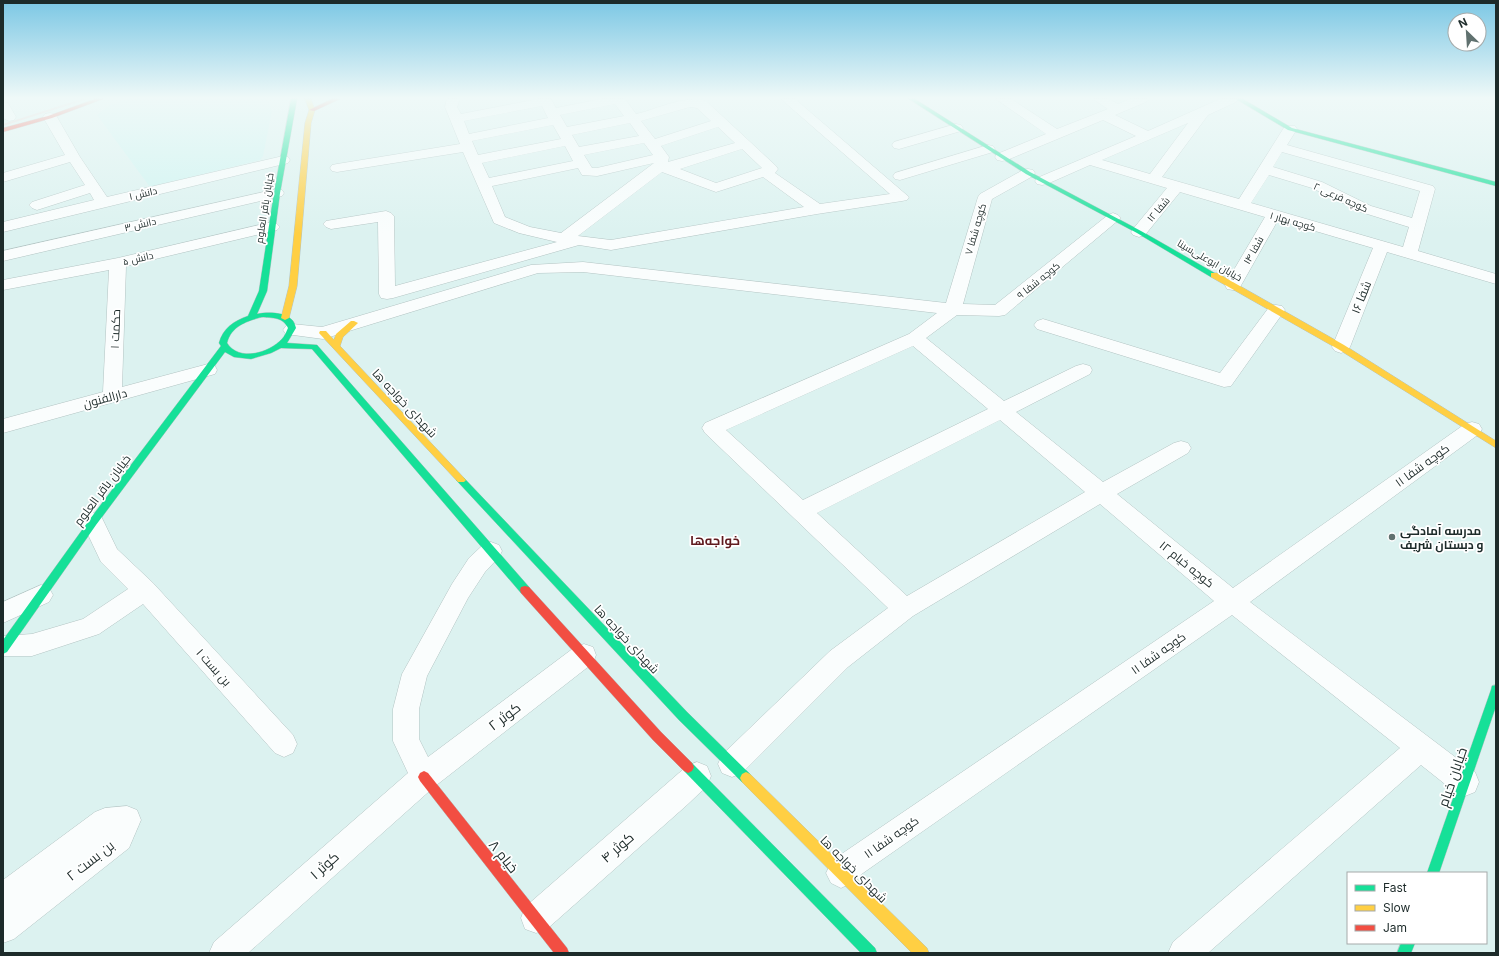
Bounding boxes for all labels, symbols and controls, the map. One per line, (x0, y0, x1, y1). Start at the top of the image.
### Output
north arrow (1447, 12, 1487, 52)
text: N (1456, 15, 1470, 31)
street label: خیابان باقر العلوم (253, 172, 277, 244)
street label: کوچه فرعی ۲ (1312, 180, 1370, 215)
street label: دانش ۱ (128, 184, 159, 203)
street label: شفا ۱۲ (1144, 194, 1172, 224)
street label: کوچه شفا ۷ (962, 202, 989, 256)
street label: کوچه بهار ۱ (1269, 209, 1317, 234)
street label: دانش ۳ (123, 214, 157, 234)
street label: شفا ۱۴ (1240, 234, 1266, 266)
street label: خیابان ابوعلی‌سینا (1175, 237, 1244, 284)
street label: دانش ۵ (122, 249, 155, 268)
street label: کوچه شفا ۹ (1014, 259, 1063, 302)
street label: شفا ۱۶ (1348, 278, 1374, 316)
street label: حکمت ۱ (107, 309, 123, 349)
street label: شهدای خواجه ها (369, 366, 441, 441)
street label: دارالفنون (81, 385, 129, 411)
street label: کوچه شفا ۱۱ (1392, 440, 1453, 491)
street label: خیابان باقر العلوم (70, 451, 134, 529)
place label: مدرسه آمادگی و دبستان شریف (1400, 523, 1484, 553)
district label: خواجه‌ها (690, 532, 740, 549)
marker: مدرسه آمادگی و دبستان شریف (1387, 532, 1397, 542)
street label: کوچه خیام ۱۲ (1155, 537, 1217, 592)
street label: شهدای خواجه ها (591, 602, 663, 677)
street label: کوچه شفا ۱۱ (1128, 629, 1189, 679)
street label: بن بست ۱ (193, 645, 235, 689)
street label: کوثر ۲ (484, 698, 524, 734)
street label: خیابان خیام (1434, 745, 1472, 810)
street label: کوچه شفا ۱۱ (861, 813, 922, 863)
street label: کوثر ۴ (597, 828, 637, 866)
street label: شهدای خواجه ها (817, 832, 891, 906)
street label: بن بست ۲ (63, 836, 117, 884)
street label: خیام ۸ (484, 836, 522, 877)
street label: کوثر ۱ (306, 848, 342, 882)
legend (1347, 872, 1487, 944)
text: Fast (1383, 880, 1407, 895)
text: Slow (1383, 900, 1411, 915)
text: Jam (1383, 920, 1407, 935)

